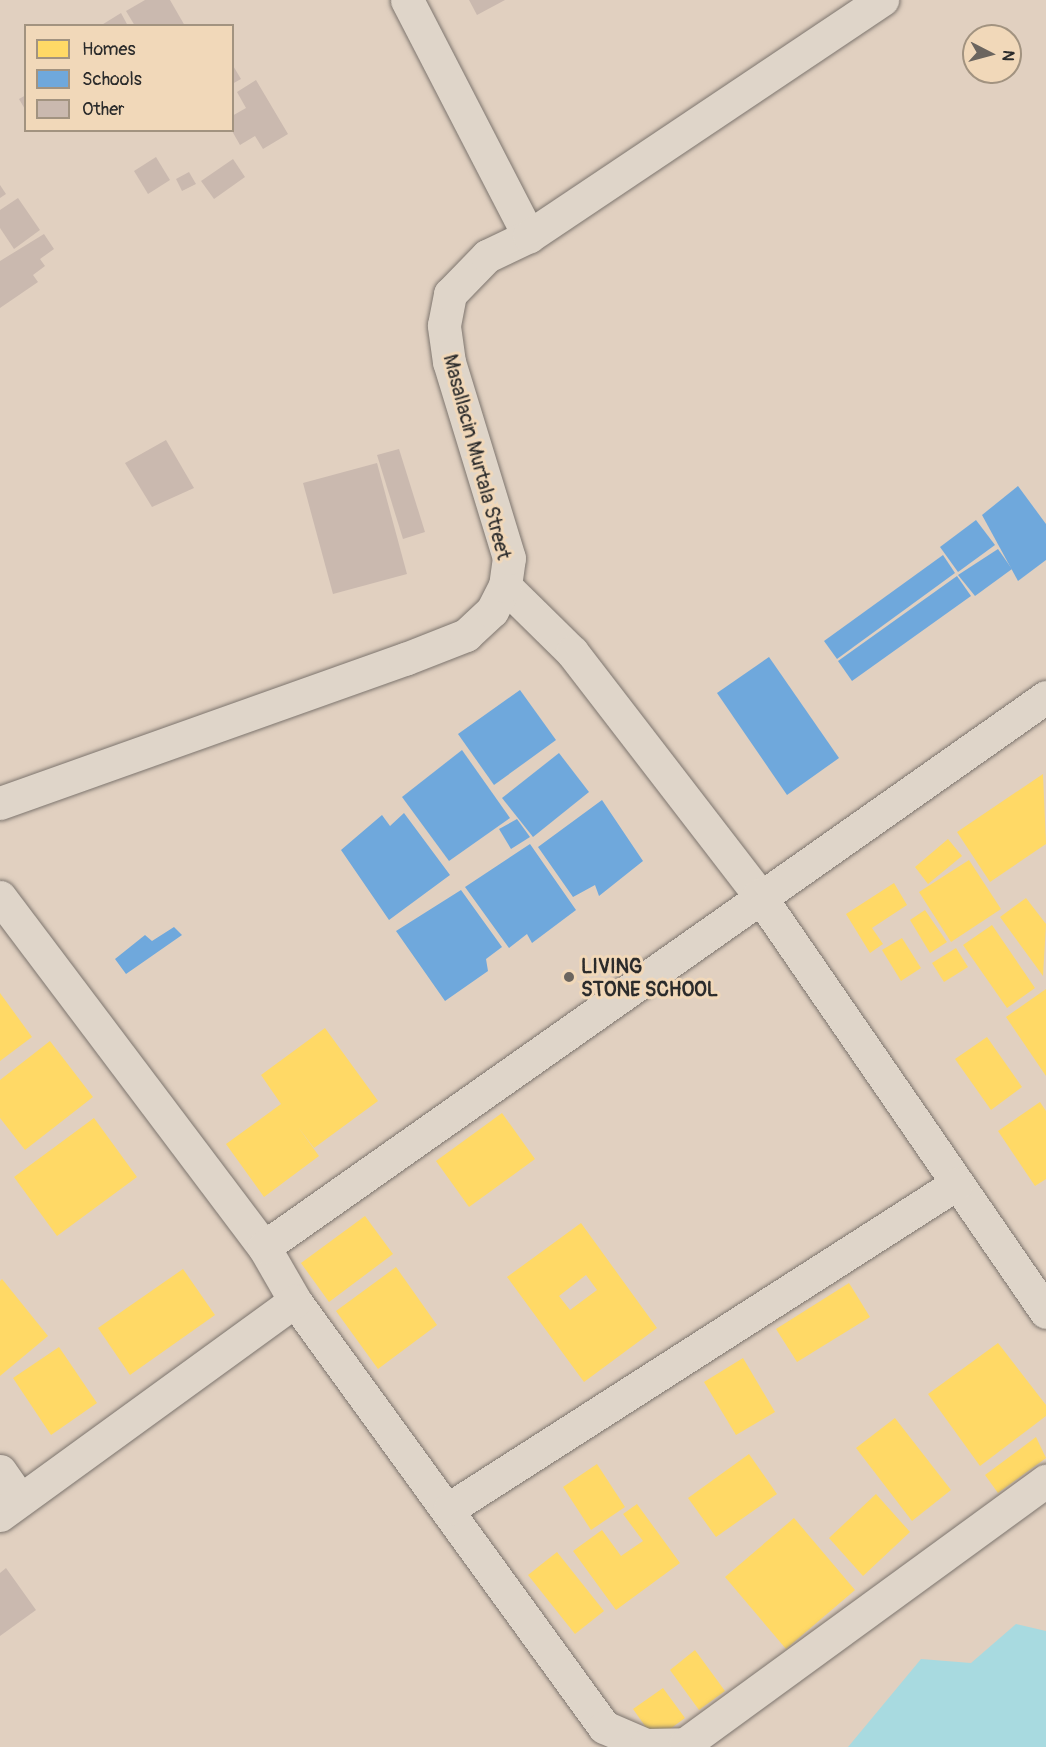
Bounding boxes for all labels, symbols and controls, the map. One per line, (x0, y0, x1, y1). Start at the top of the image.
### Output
legend (24, 24, 234, 132)
north arrow (962, 24, 1022, 84)
text: Homes (82, 38, 135, 61)
text: N (997, 49, 1018, 62)
text: Schools (82, 68, 142, 91)
text: Other (82, 98, 124, 121)
street label: Masallacin Murtala Street (438, 352, 516, 562)
place label: LIVING STONE SCHOOL (581, 954, 718, 1001)
marker: LIVING STONE SCHOOL (562, 970, 576, 984)

